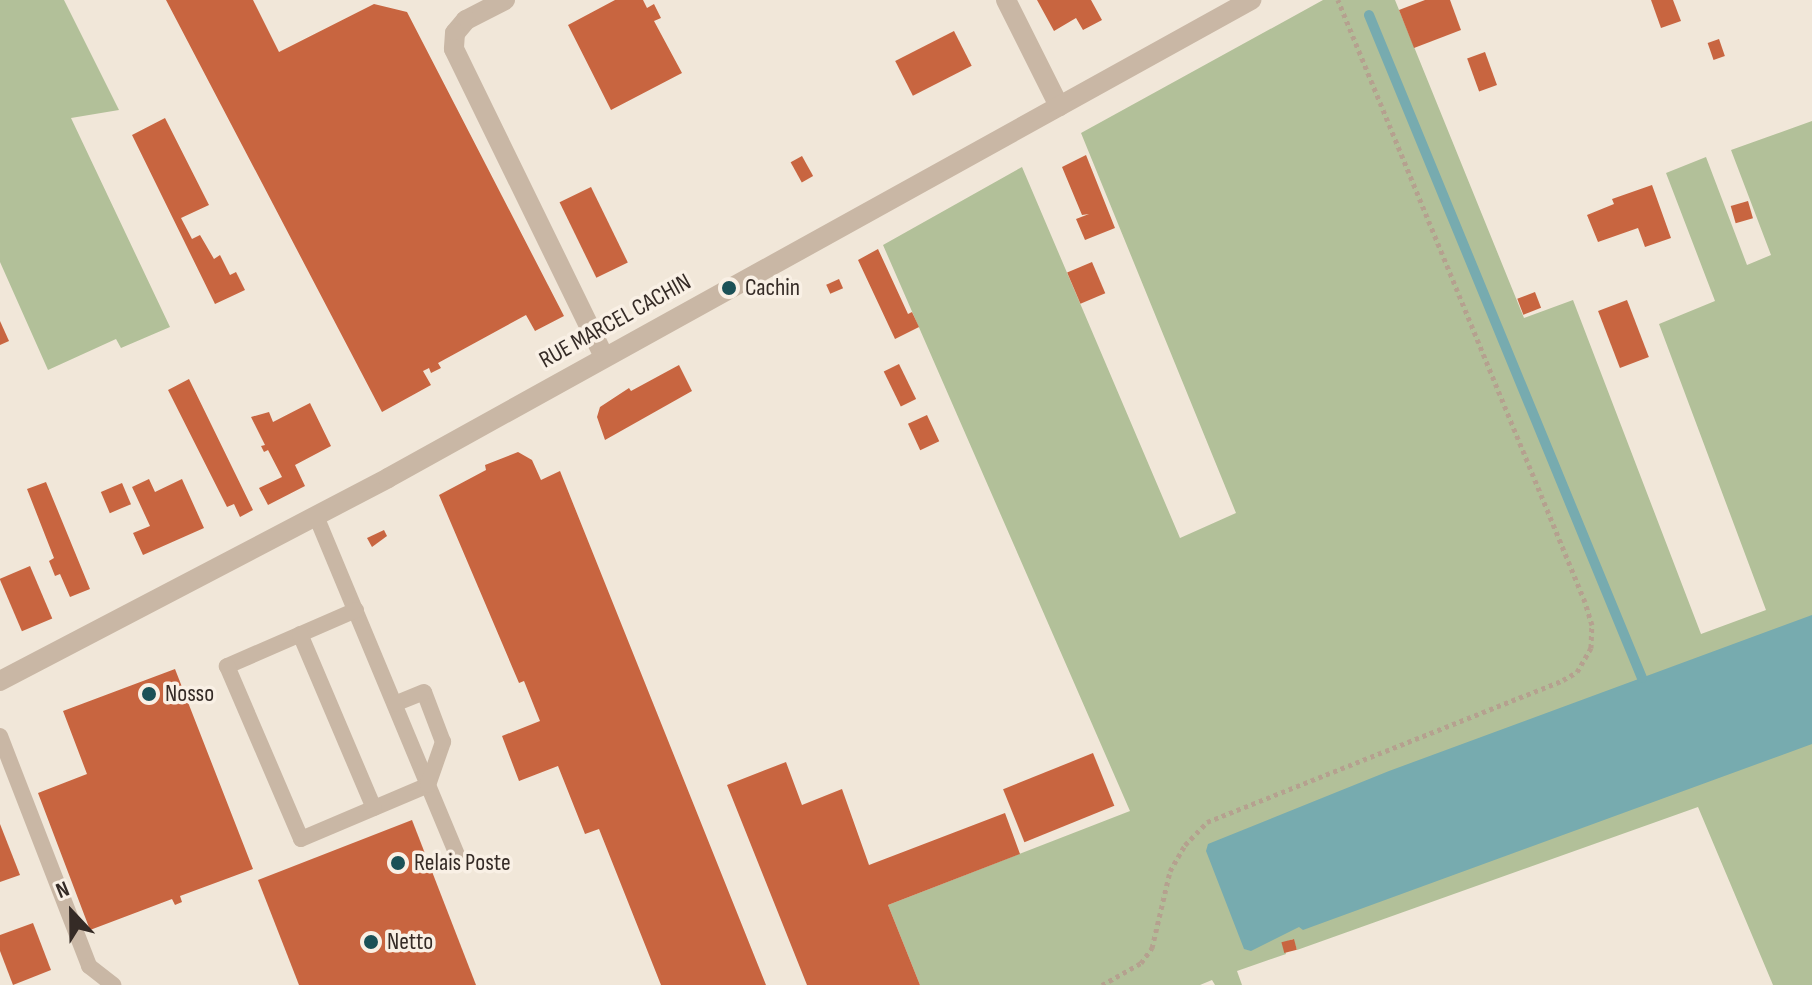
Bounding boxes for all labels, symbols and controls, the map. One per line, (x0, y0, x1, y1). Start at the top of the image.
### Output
street label: RUE MARCEL CACHIN (534, 267, 696, 375)
place label: Cachin (745, 274, 800, 302)
marker: Cachin (720, 279, 738, 297)
place label: Nosso (165, 680, 214, 708)
marker: Nosso (140, 685, 158, 703)
place label: Relais Poste (414, 849, 511, 877)
marker: Relais Poste (389, 854, 407, 872)
north arrow (32, 873, 112, 953)
text: N (52, 876, 73, 905)
place label: Netto (387, 928, 433, 956)
marker: Netto (362, 933, 380, 951)

